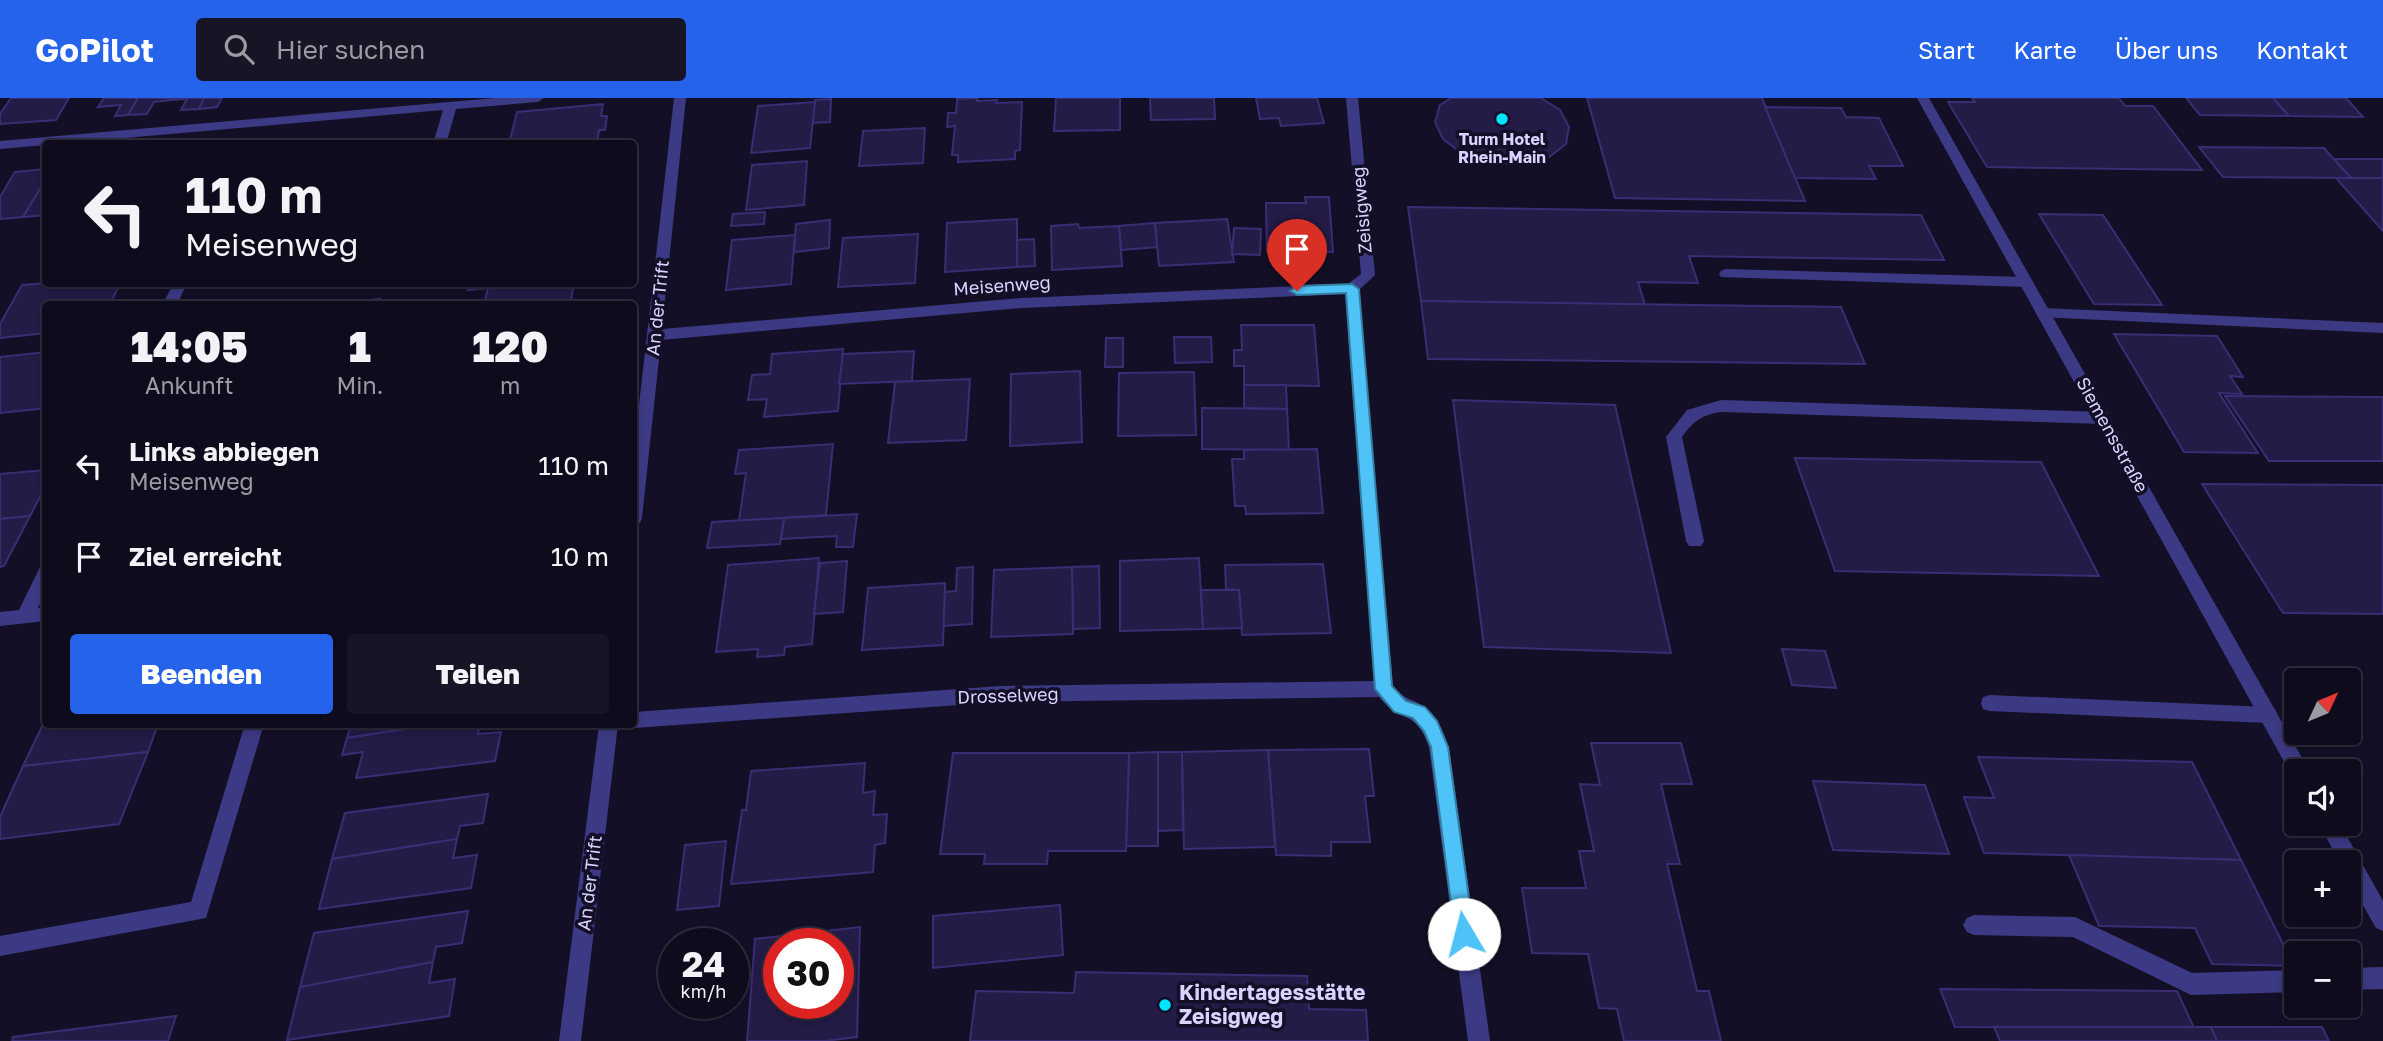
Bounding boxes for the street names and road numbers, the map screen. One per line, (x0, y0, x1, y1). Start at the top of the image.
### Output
street label: Zeisigweg (1346, 166, 1376, 254)
street label: An der Trift (641, 259, 673, 357)
street label: Meisenweg (953, 271, 1051, 299)
street label: Siemensstraße (2072, 373, 2154, 496)
street label: Drosselweg (957, 682, 1059, 708)
street label: An der Trift (572, 834, 606, 932)

